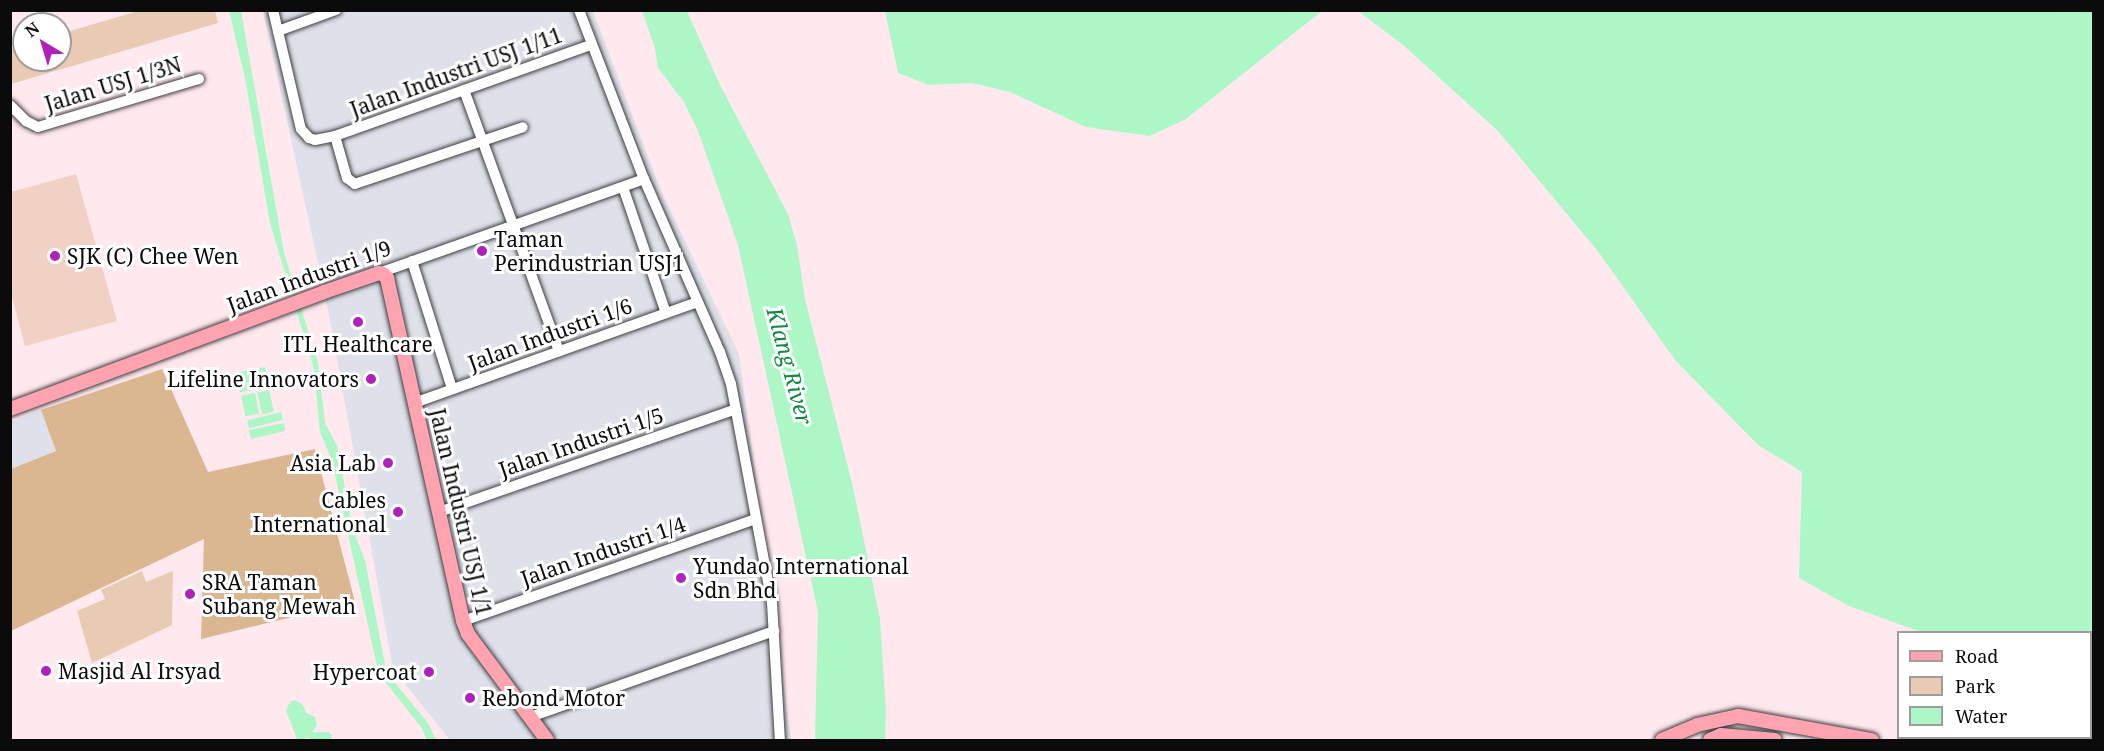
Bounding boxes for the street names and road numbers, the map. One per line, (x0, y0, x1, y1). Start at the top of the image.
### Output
street label: Jalan Industri USJ 1/11 (347, 22, 565, 122)
street label: Jalan USJ 1/3N (42, 51, 184, 117)
street label: Jalan Industri 1/9 (224, 235, 394, 317)
street label: Jalan Industri 1/6 (465, 293, 635, 375)
street label: Jalan Industri 1/5 (495, 402, 667, 482)
street label: Jalan Industri USJ 1/1 (425, 406, 497, 618)
street label: Jalan Industri 1/4 (517, 511, 689, 591)

